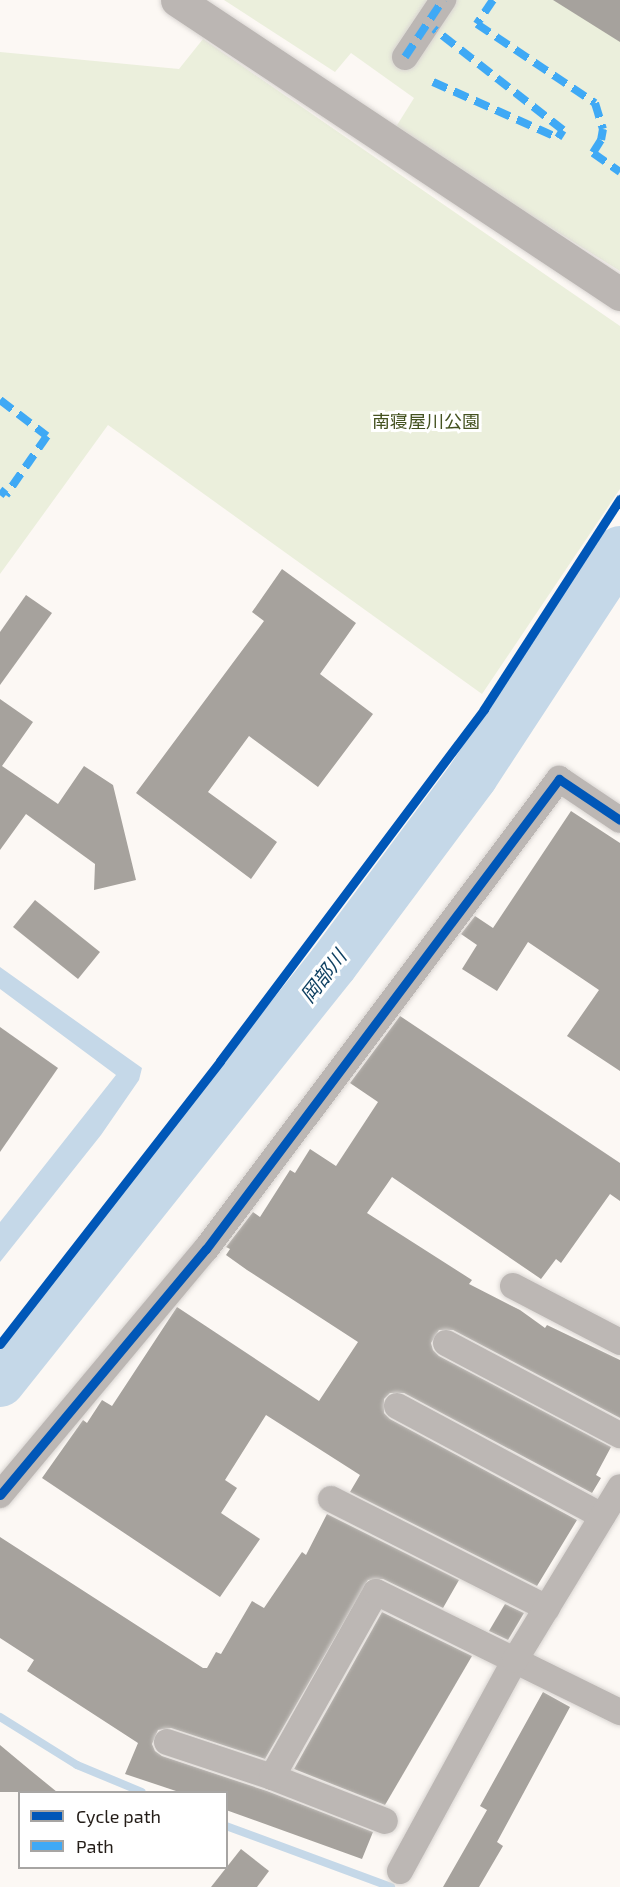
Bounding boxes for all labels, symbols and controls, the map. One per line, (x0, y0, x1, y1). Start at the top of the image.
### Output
park label: 南寝屋川公園 (372, 410, 480, 432)
water label: 岡部川 (295, 945, 351, 1007)
legend (18, 1791, 228, 1869)
text: Cycle path (76, 1805, 161, 1827)
text: Path (76, 1835, 114, 1857)

